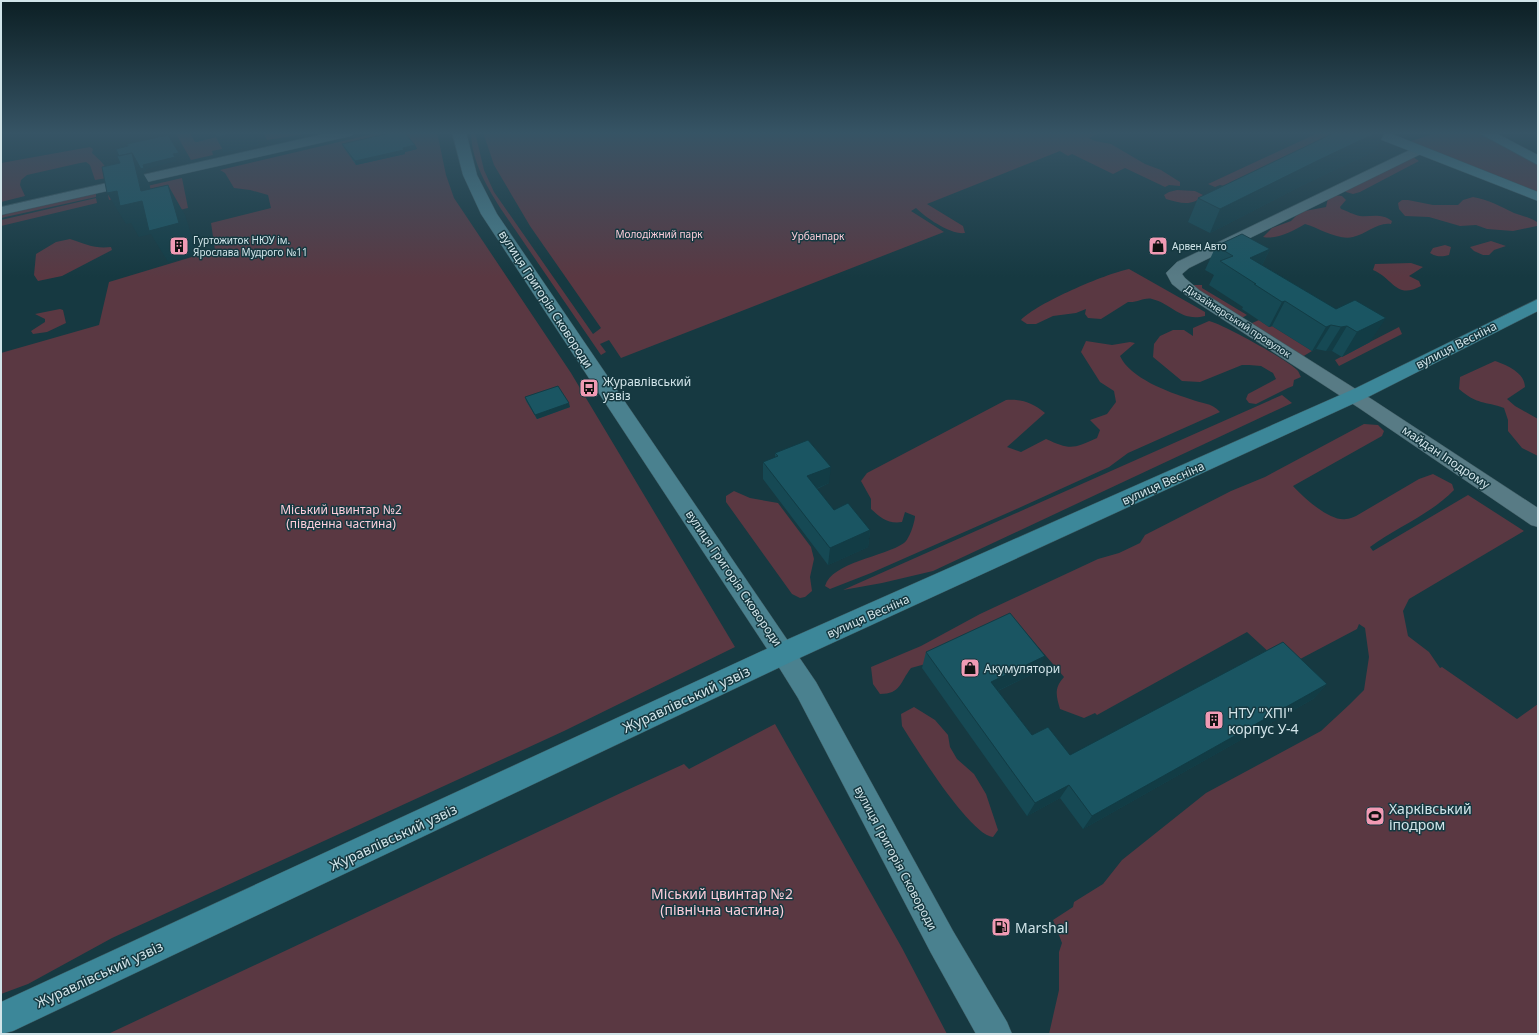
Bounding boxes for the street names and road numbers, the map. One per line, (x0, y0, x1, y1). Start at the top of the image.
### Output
street label: вулиця Григорія Сковороди (495, 227, 597, 371)
street label: Дизайнерський провулок (1182, 281, 1294, 361)
street label: вулиця Весніна (1413, 317, 1499, 373)
street label: майдан Іподрому (1399, 421, 1494, 493)
street label: вулиця Весніна (1119, 457, 1207, 509)
street label: вулиця Григорія Сковороди (682, 506, 786, 650)
street label: вулиця Весніна (824, 590, 912, 642)
street label: Журавлівський узвіз (619, 661, 753, 737)
street label: вулиця Григорія Сковороди (851, 783, 941, 933)
street label: Журавлівський узвіз (326, 799, 460, 875)
street label: Журавлівський узвіз (32, 936, 166, 1012)

